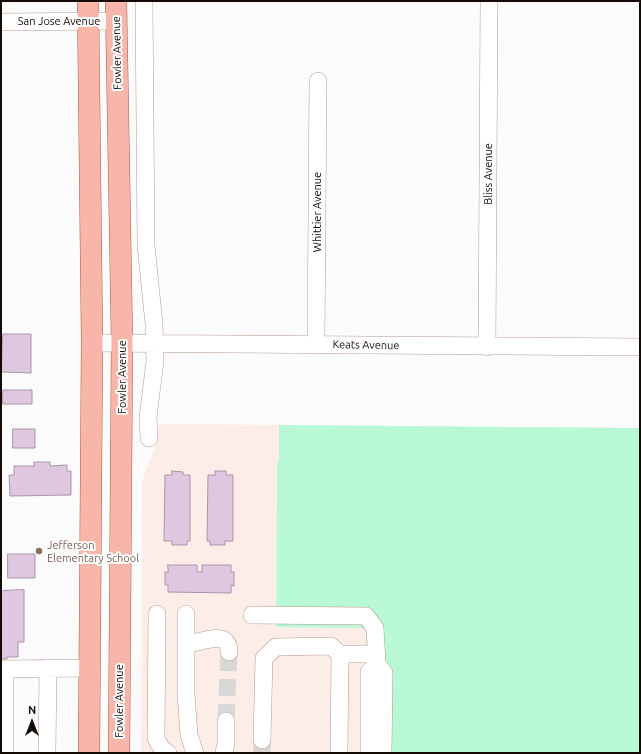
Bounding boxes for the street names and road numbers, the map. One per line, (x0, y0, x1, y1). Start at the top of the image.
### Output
street label: San Jose Avenue (18, 14, 100, 28)
street label: Fowler Avenue (110, 16, 124, 90)
street label: Bliss Avenue (481, 143, 495, 205)
street label: Whittier Avenue (310, 172, 324, 252)
street label: Keats Avenue (332, 338, 400, 352)
street label: Fowler Avenue (115, 340, 129, 414)
street label: Fowler Avenue (112, 664, 126, 738)

